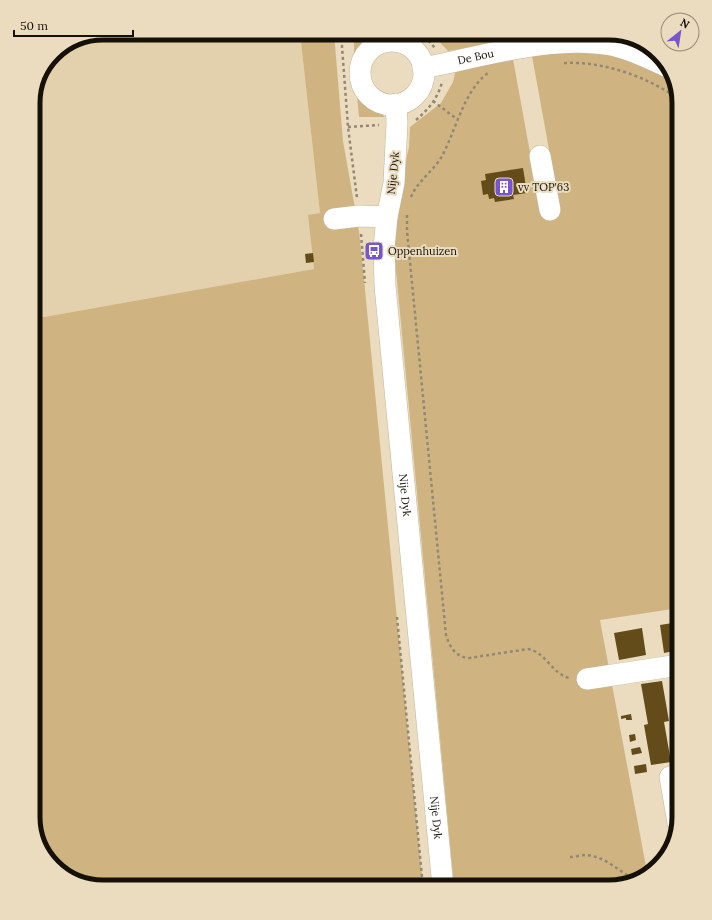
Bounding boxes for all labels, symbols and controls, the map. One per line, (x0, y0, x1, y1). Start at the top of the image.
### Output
scale bar (14, 12, 133, 38)
north arrow (660, 12, 700, 52)
text: N (678, 15, 693, 32)
text: 50 m (20, 18, 48, 33)
street label: De Bou (456, 46, 496, 67)
street label: Nije Dyk (384, 151, 402, 195)
building icon: vv TOP'63 (493, 176, 515, 198)
place label: vv TOP'63 (518, 180, 569, 194)
bus stop icon: Oppenhuizen (363, 240, 385, 262)
place label: Oppenhuizen (388, 244, 457, 258)
street label: Nije Dyk (396, 473, 414, 517)
street label: Nije Dyk (427, 795, 445, 840)

